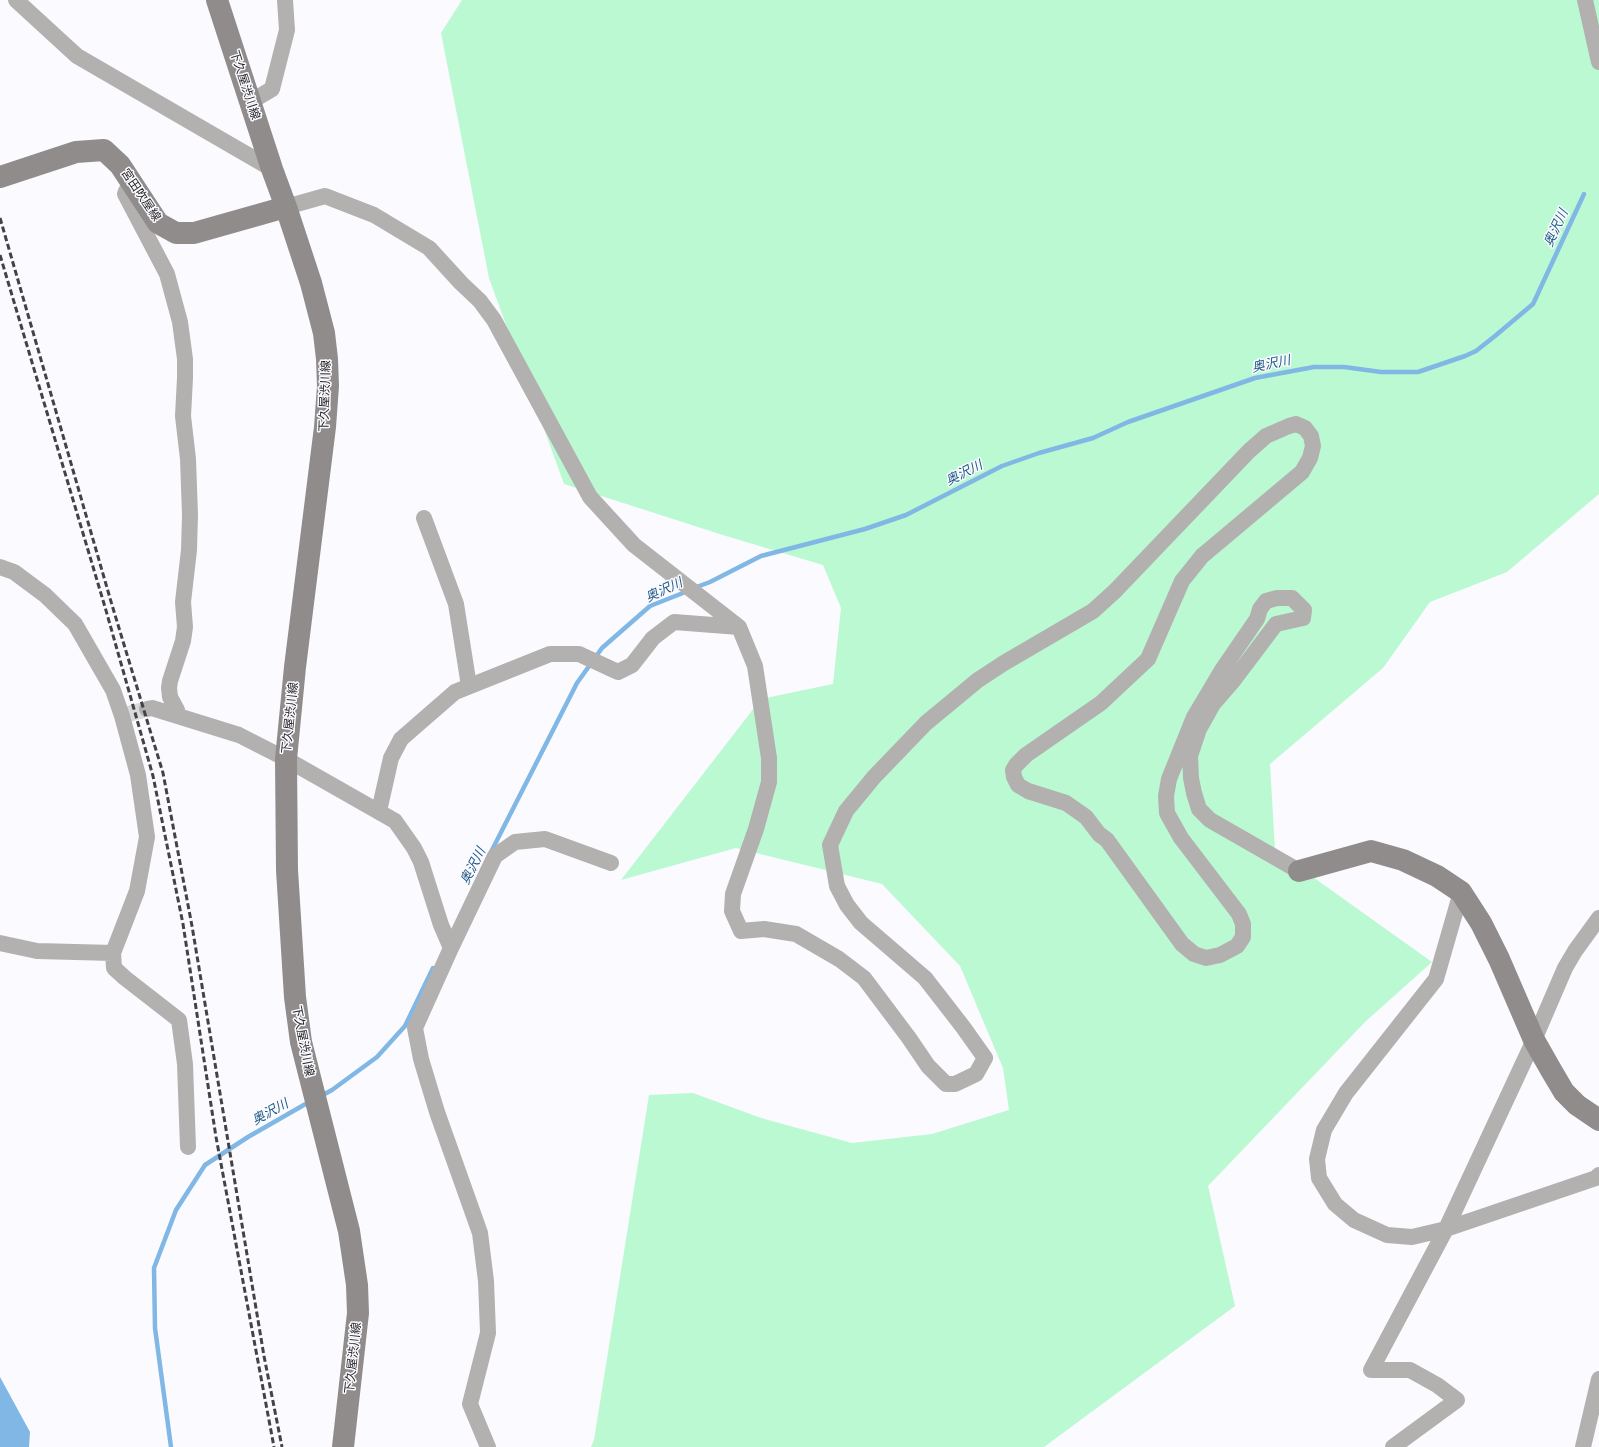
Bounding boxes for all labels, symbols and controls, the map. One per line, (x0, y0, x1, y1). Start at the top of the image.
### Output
street label: 下久屋渋川線 (227, 49, 263, 121)
street label: 宮田吹屋線 (118, 166, 164, 224)
water label: 奥沢川 (1541, 207, 1571, 249)
water label: 奥沢川 (1250, 352, 1292, 376)
street label: 下久屋渋川線 (317, 360, 333, 432)
water label: 奥沢川 (943, 457, 985, 489)
water label: 奥沢川 (643, 575, 685, 605)
street label: 下久屋渋川線 (279, 681, 301, 755)
water label: 奥沢川 (457, 845, 489, 887)
street label: 下久屋渋川線 (289, 1004, 317, 1078)
water label: 奥沢川 (249, 1096, 291, 1128)
street label: 下久屋渋川線 (342, 1321, 364, 1395)

